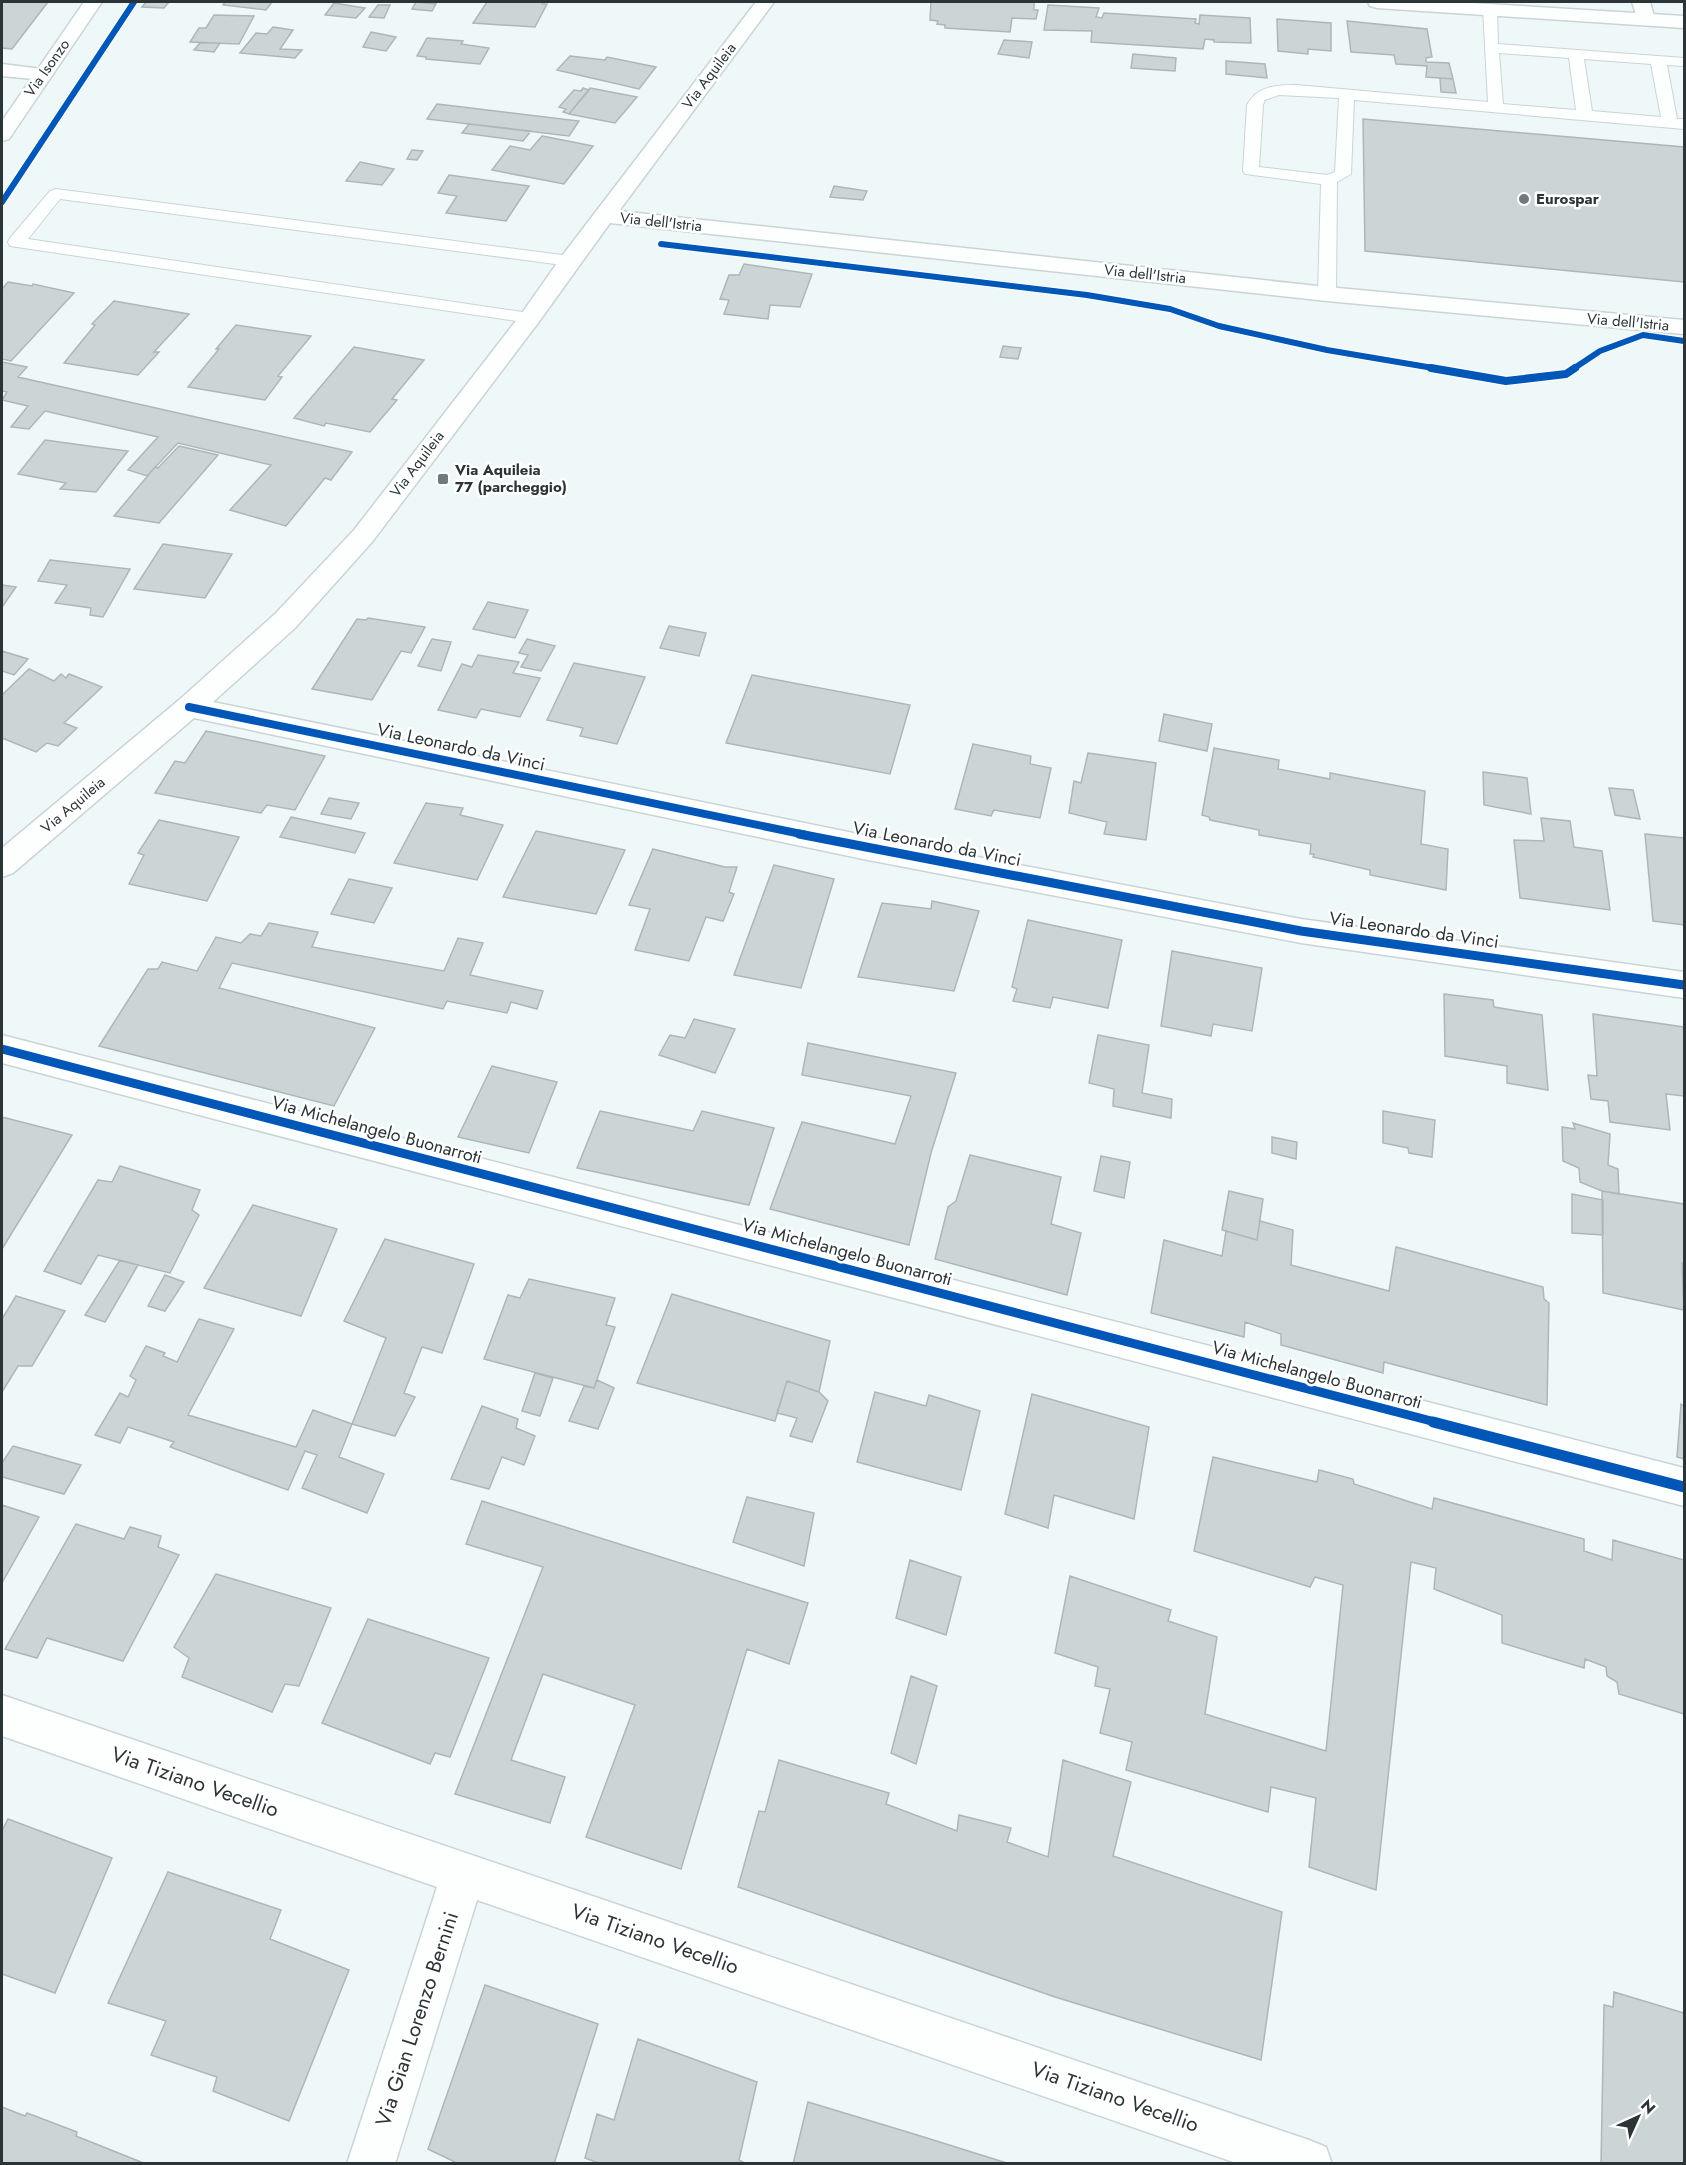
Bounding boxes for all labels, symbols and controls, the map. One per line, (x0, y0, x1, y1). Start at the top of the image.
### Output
street label: Via Isonzo (19, 35, 75, 101)
street label: Via Aquileia (677, 38, 741, 114)
place label: Eurospar (1536, 188, 1600, 210)
marker: Eurospar (1517, 192, 1531, 206)
street label: Via dell'Istria (619, 207, 703, 237)
street label: Via dell'Istria (1103, 259, 1187, 289)
street label: Via dell'Istria (1586, 307, 1670, 337)
street label: Via Aquileia (385, 426, 449, 502)
place label: Via Aquileia 77 (parcheggio) (454, 459, 567, 498)
marker: Via Aquileia 77 (parcheggio) (436, 472, 450, 486)
street label: Via Leonardo da Vinci (375, 716, 547, 778)
street label: Via Aquileia (36, 771, 110, 839)
street label: Via Leonardo da Vinci (850, 815, 1024, 873)
street label: Via Leonardo da Vinci (1327, 905, 1501, 955)
street label: Via Michelangelo Buonarroti (269, 1089, 485, 1171)
street label: Via Michelangelo Buonarroti (739, 1211, 955, 1293)
street label: Via Michelangelo Buonarroti (1209, 1334, 1425, 1416)
street label: Via Tiziano Vecellio (107, 1739, 283, 1825)
street label: Via Tiziano Vecellio (567, 1896, 743, 1982)
street label: Via Gian Lorenzo Bernini (368, 1908, 466, 2130)
street label: Via Tiziano Vecellio (1027, 2054, 1203, 2140)
north arrow (1608, 2087, 1668, 2147)
text: N (1636, 2094, 1661, 2119)

